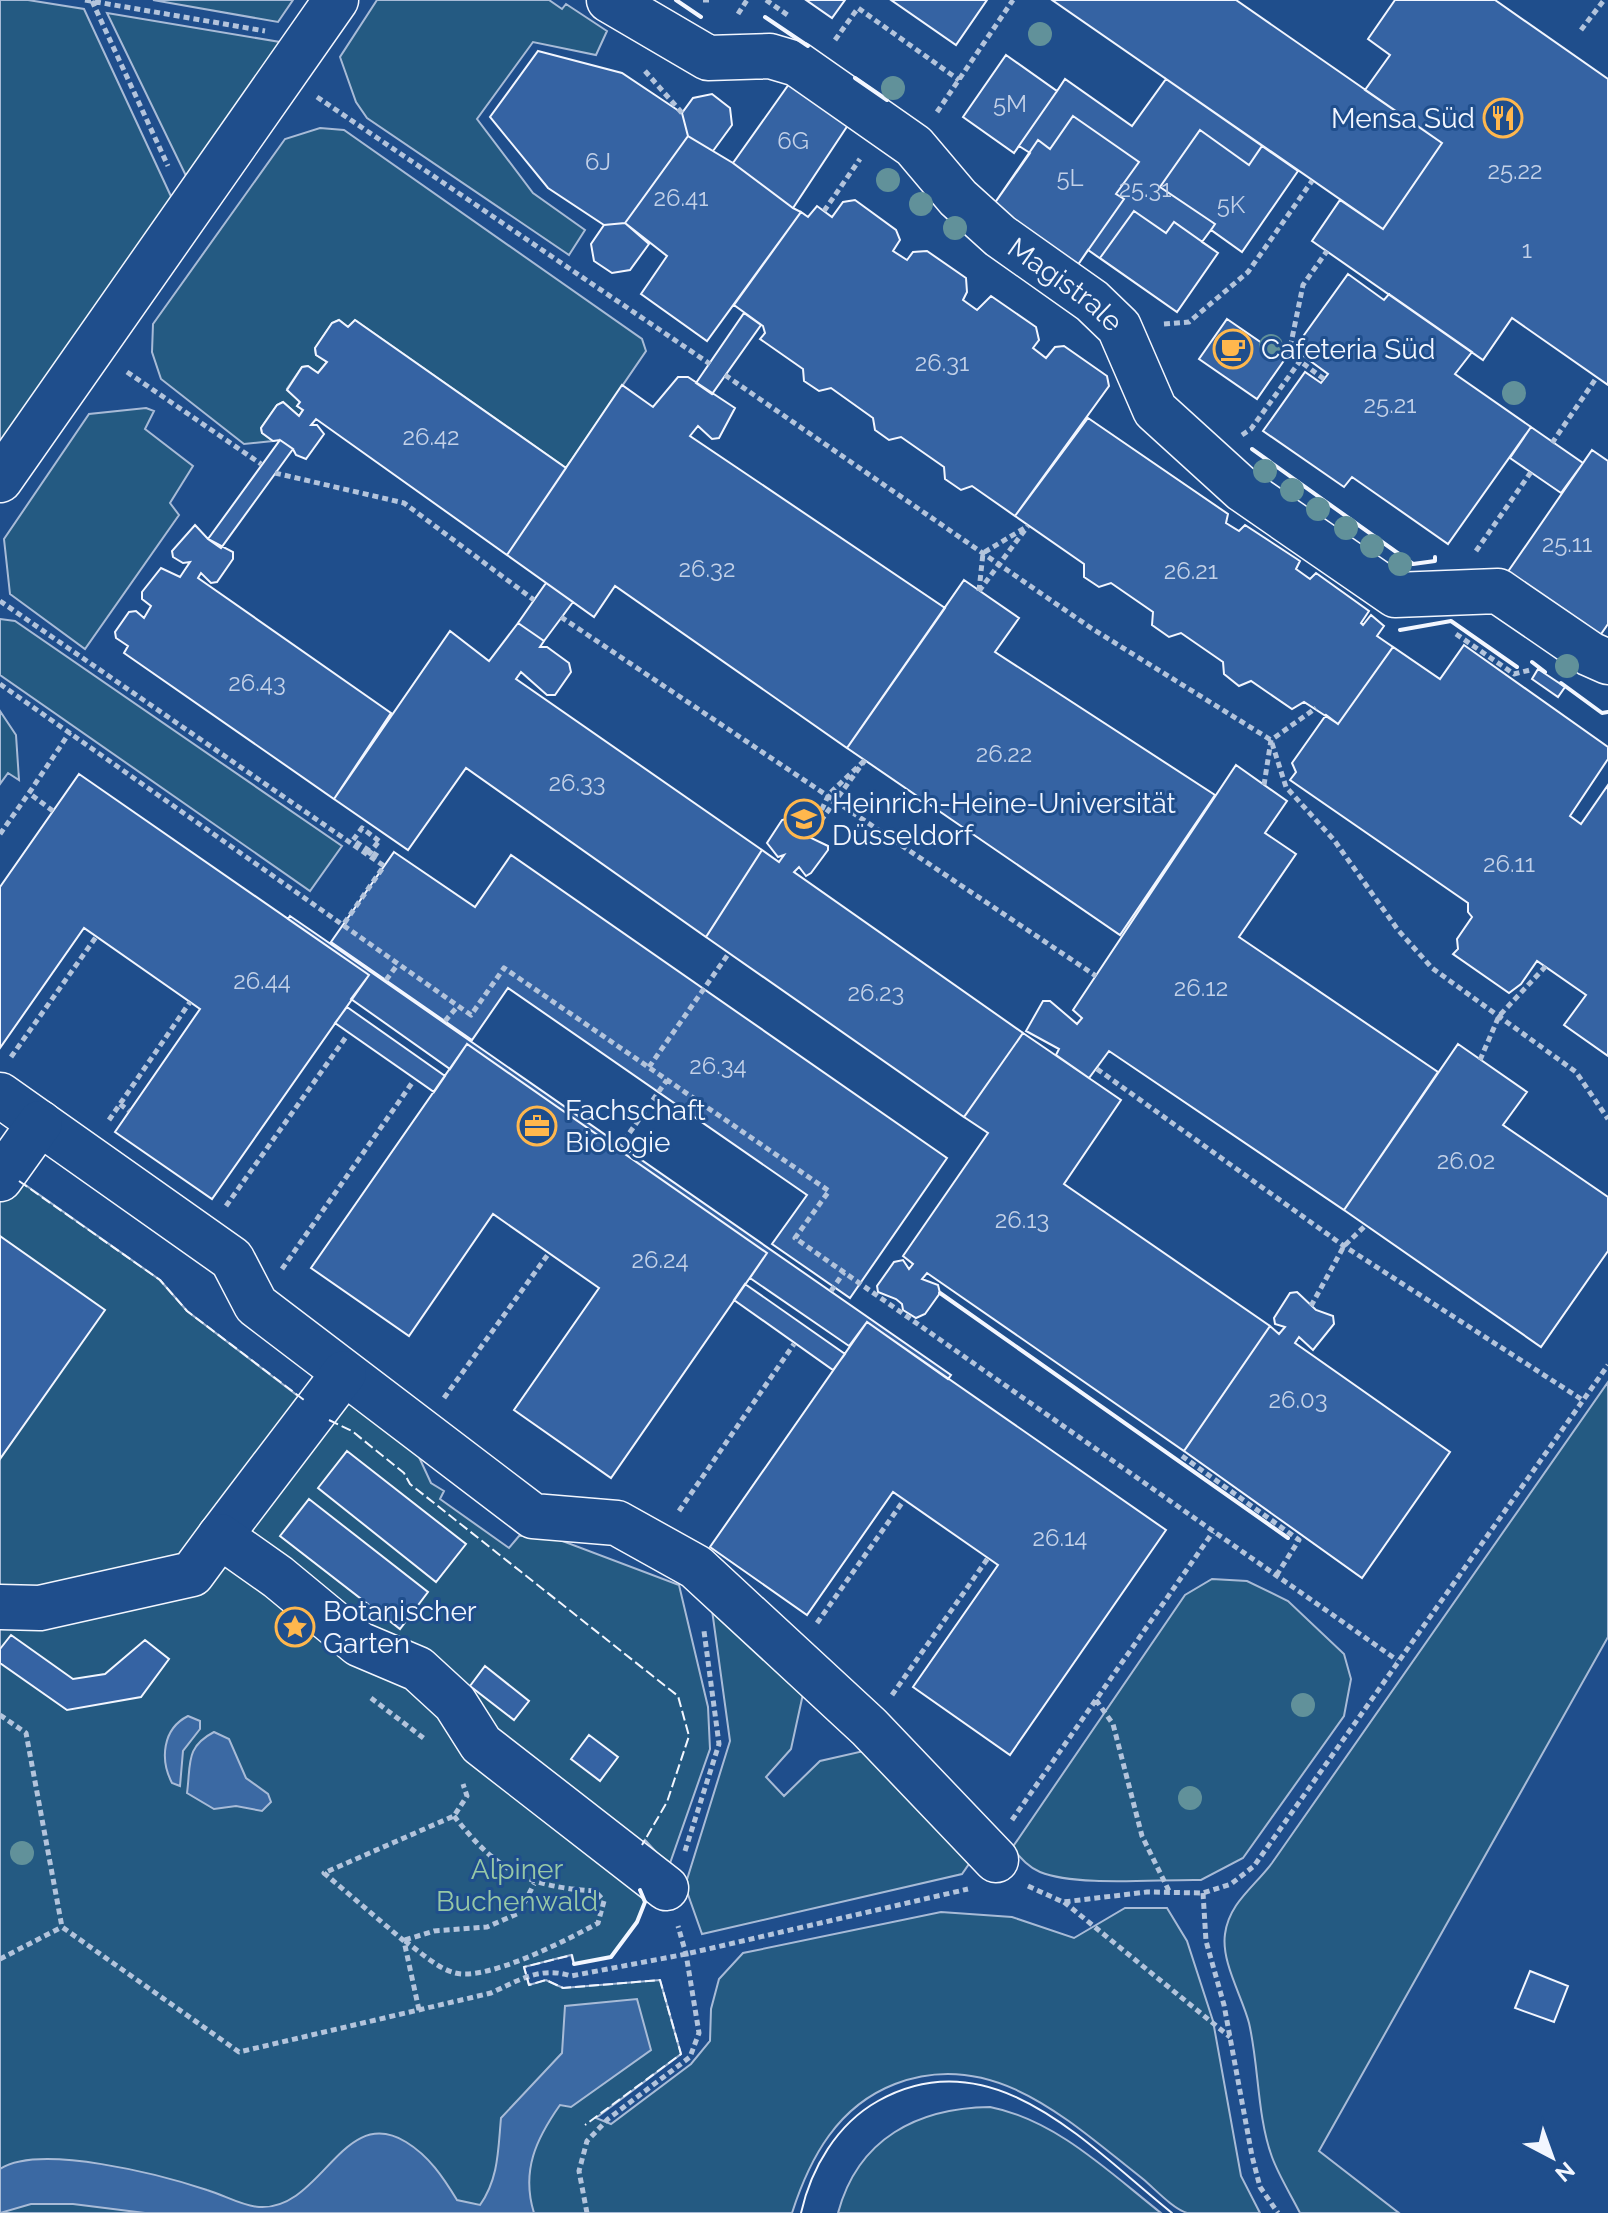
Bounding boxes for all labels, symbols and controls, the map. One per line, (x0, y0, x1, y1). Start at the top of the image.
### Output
house number: 5M (993, 89, 1027, 118)
restaurant icon: Mensa Süd (1482, 97, 1524, 139)
place label: Mensa Süd (1331, 102, 1475, 135)
house number: 6G (777, 126, 809, 155)
house number: 6J (585, 147, 611, 176)
house number: 25.22 (1487, 156, 1543, 185)
house number: 5L (1056, 163, 1084, 192)
house number: 25.31 (1118, 174, 1172, 203)
house number: 26.41 (654, 183, 708, 212)
house number: 5K (1217, 190, 1246, 219)
street label: Magistrale (1002, 231, 1129, 338)
house number: 1 (1522, 235, 1532, 264)
cafe icon: Cafeteria Süd (1212, 328, 1254, 370)
place label: Cafeteria Süd (1261, 333, 1435, 366)
house number: 26.31 (915, 348, 969, 377)
house number: 25.21 (1364, 390, 1416, 419)
house number: 26.42 (402, 422, 460, 451)
house number: 25.11 (1542, 529, 1592, 558)
house number: 26.32 (679, 554, 735, 583)
house number: 26.21 (1164, 556, 1218, 585)
house number: 26.43 (228, 668, 286, 697)
house number: 26.22 (976, 739, 1032, 768)
house number: 26.33 (548, 768, 606, 797)
place label: Heinrich-Heine-Universität Düsseldorf (832, 787, 1177, 852)
school or university icon: Heinrich-Heine-Universität Düsseldorf (783, 798, 825, 840)
house number: 26.11 (1483, 849, 1535, 878)
house number: 26.44 (233, 966, 291, 995)
house number: 26.12 (1174, 973, 1228, 1002)
house number: 26.23 (848, 978, 904, 1007)
house number: 26.34 (689, 1051, 747, 1080)
place label: Fachschaft Biologie (565, 1094, 706, 1159)
office icon: Fachschaft Biologie (516, 1105, 558, 1147)
house number: 26.02 (1437, 1146, 1495, 1175)
house number: 26.13 (995, 1205, 1049, 1234)
house number: 26.24 (631, 1245, 689, 1274)
house number: 26.03 (1268, 1385, 1328, 1414)
house number: 26.14 (1033, 1523, 1087, 1552)
place label: Botanischer Garten (323, 1595, 477, 1660)
place icon: Botanischer Garten (274, 1606, 316, 1648)
park label: Alpiner Buchenwald (436, 1853, 598, 1918)
north arrow (1512, 2117, 1592, 2197)
text: N (1550, 2157, 1580, 2187)

